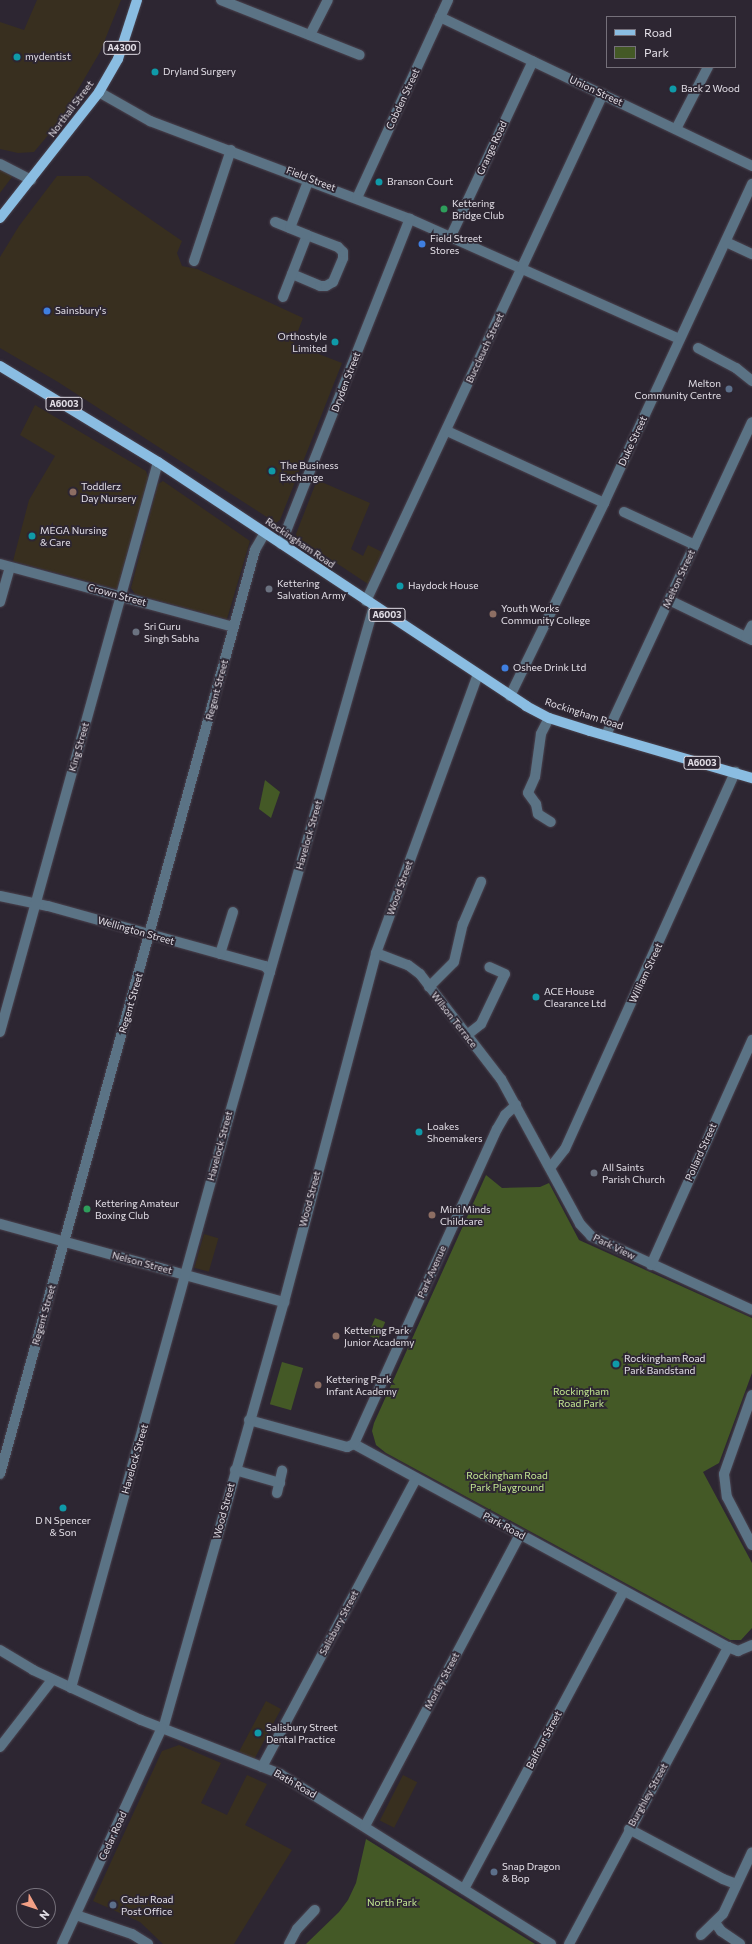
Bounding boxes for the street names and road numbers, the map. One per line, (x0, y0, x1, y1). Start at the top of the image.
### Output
road number: A4300 (103, 41, 141, 55)
street label: Cobden Street (384, 67, 422, 131)
street label: Union Street (567, 73, 625, 109)
street label: Northall Street (46, 78, 96, 140)
street label: Grange Road (474, 119, 510, 177)
street label: Field Street (285, 164, 337, 194)
street label: Buccleuch Street (463, 311, 507, 385)
street label: Dryden Street (329, 350, 363, 414)
road number: A6003 (45, 397, 83, 411)
street label: Duke Street (616, 414, 650, 468)
street label: Rockingham Road (263, 515, 337, 571)
street label: Melton Street (660, 548, 698, 610)
street label: Crown Street (86, 581, 148, 609)
road number: A6003 (368, 608, 406, 622)
street label: Regent Street (203, 658, 231, 722)
street label: Rockingham Road (543, 696, 625, 732)
street label: King Street (66, 721, 92, 773)
road number: A6003 (683, 756, 721, 770)
street label: Havelock Street (293, 799, 325, 871)
street label: Wood Street (385, 859, 415, 917)
street label: Wellington Street (96, 914, 176, 948)
street label: William Street (627, 941, 665, 1005)
street label: Regent Street (117, 971, 145, 1035)
street label: Wilson Terrace (428, 990, 480, 1050)
street label: Havelock Street (205, 1110, 235, 1182)
street label: Pollard Street (683, 1121, 719, 1183)
street label: Wood Street (297, 1170, 323, 1228)
street label: Park View (591, 1232, 637, 1262)
street label: Park Avenue (415, 1244, 449, 1300)
street label: Nelson Street (111, 1249, 173, 1277)
street label: Regent Street (30, 1283, 58, 1347)
street label: Havelock Street (119, 1423, 151, 1495)
street label: Wood Street (211, 1482, 237, 1540)
street label: Park Road (481, 1510, 527, 1542)
street label: Salisbury Street (317, 1589, 361, 1657)
street label: Morley Street (422, 1651, 462, 1711)
street label: Balfour Street (524, 1709, 564, 1771)
street label: Burghley Street (626, 1761, 670, 1829)
street label: Bath Road (272, 1767, 318, 1801)
street label: Cedar Road (96, 1810, 130, 1862)

